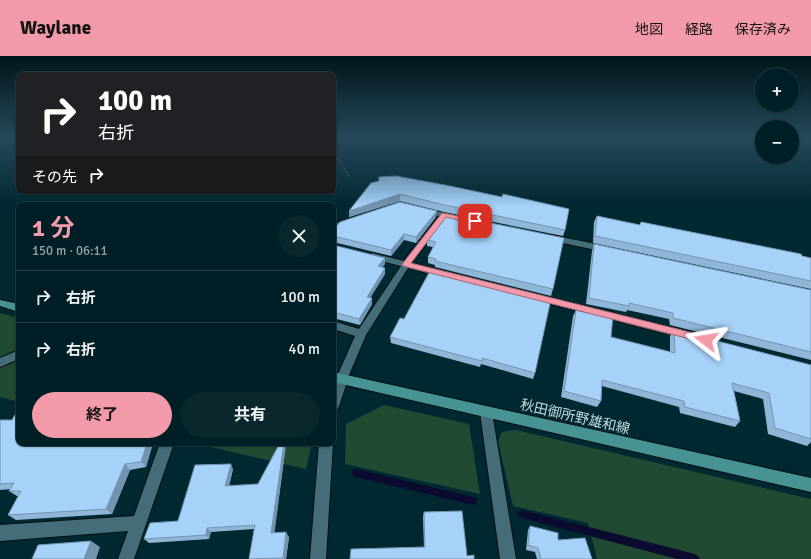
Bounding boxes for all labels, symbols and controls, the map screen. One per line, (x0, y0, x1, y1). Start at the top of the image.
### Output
text: Waylane (20, 16, 91, 40)
text: 地図 (635, 21, 663, 38)
text: 経路 (685, 21, 713, 38)
text: 保存済み (735, 21, 791, 38)
map controls (755, 68, 799, 164)
button: + (755, 68, 799, 112)
text: 100 m (98, 84, 172, 118)
icon: right (32, 88, 84, 140)
button: − (755, 120, 799, 164)
text: 右折 (98, 122, 134, 144)
icon: right (85, 164, 107, 186)
text: その先 (32, 168, 77, 186)
pin (458, 204, 492, 238)
icon: arrive (464, 210, 486, 232)
text: 1 分 (32, 213, 74, 243)
button: close (278, 215, 320, 257)
text: 150 m · 06:11 (32, 243, 108, 259)
icon: right (32, 286, 54, 308)
text: 100 m (280, 288, 320, 306)
text: 右折 (66, 289, 96, 307)
position arrow (685, 319, 727, 361)
icon: right (32, 338, 54, 360)
text: 40 m (289, 340, 320, 358)
text: 右折 (66, 341, 96, 359)
button: 終了 (32, 392, 172, 438)
button: 共有 (180, 392, 320, 438)
street label: 秋田御所野雄和線 (519, 396, 631, 438)

